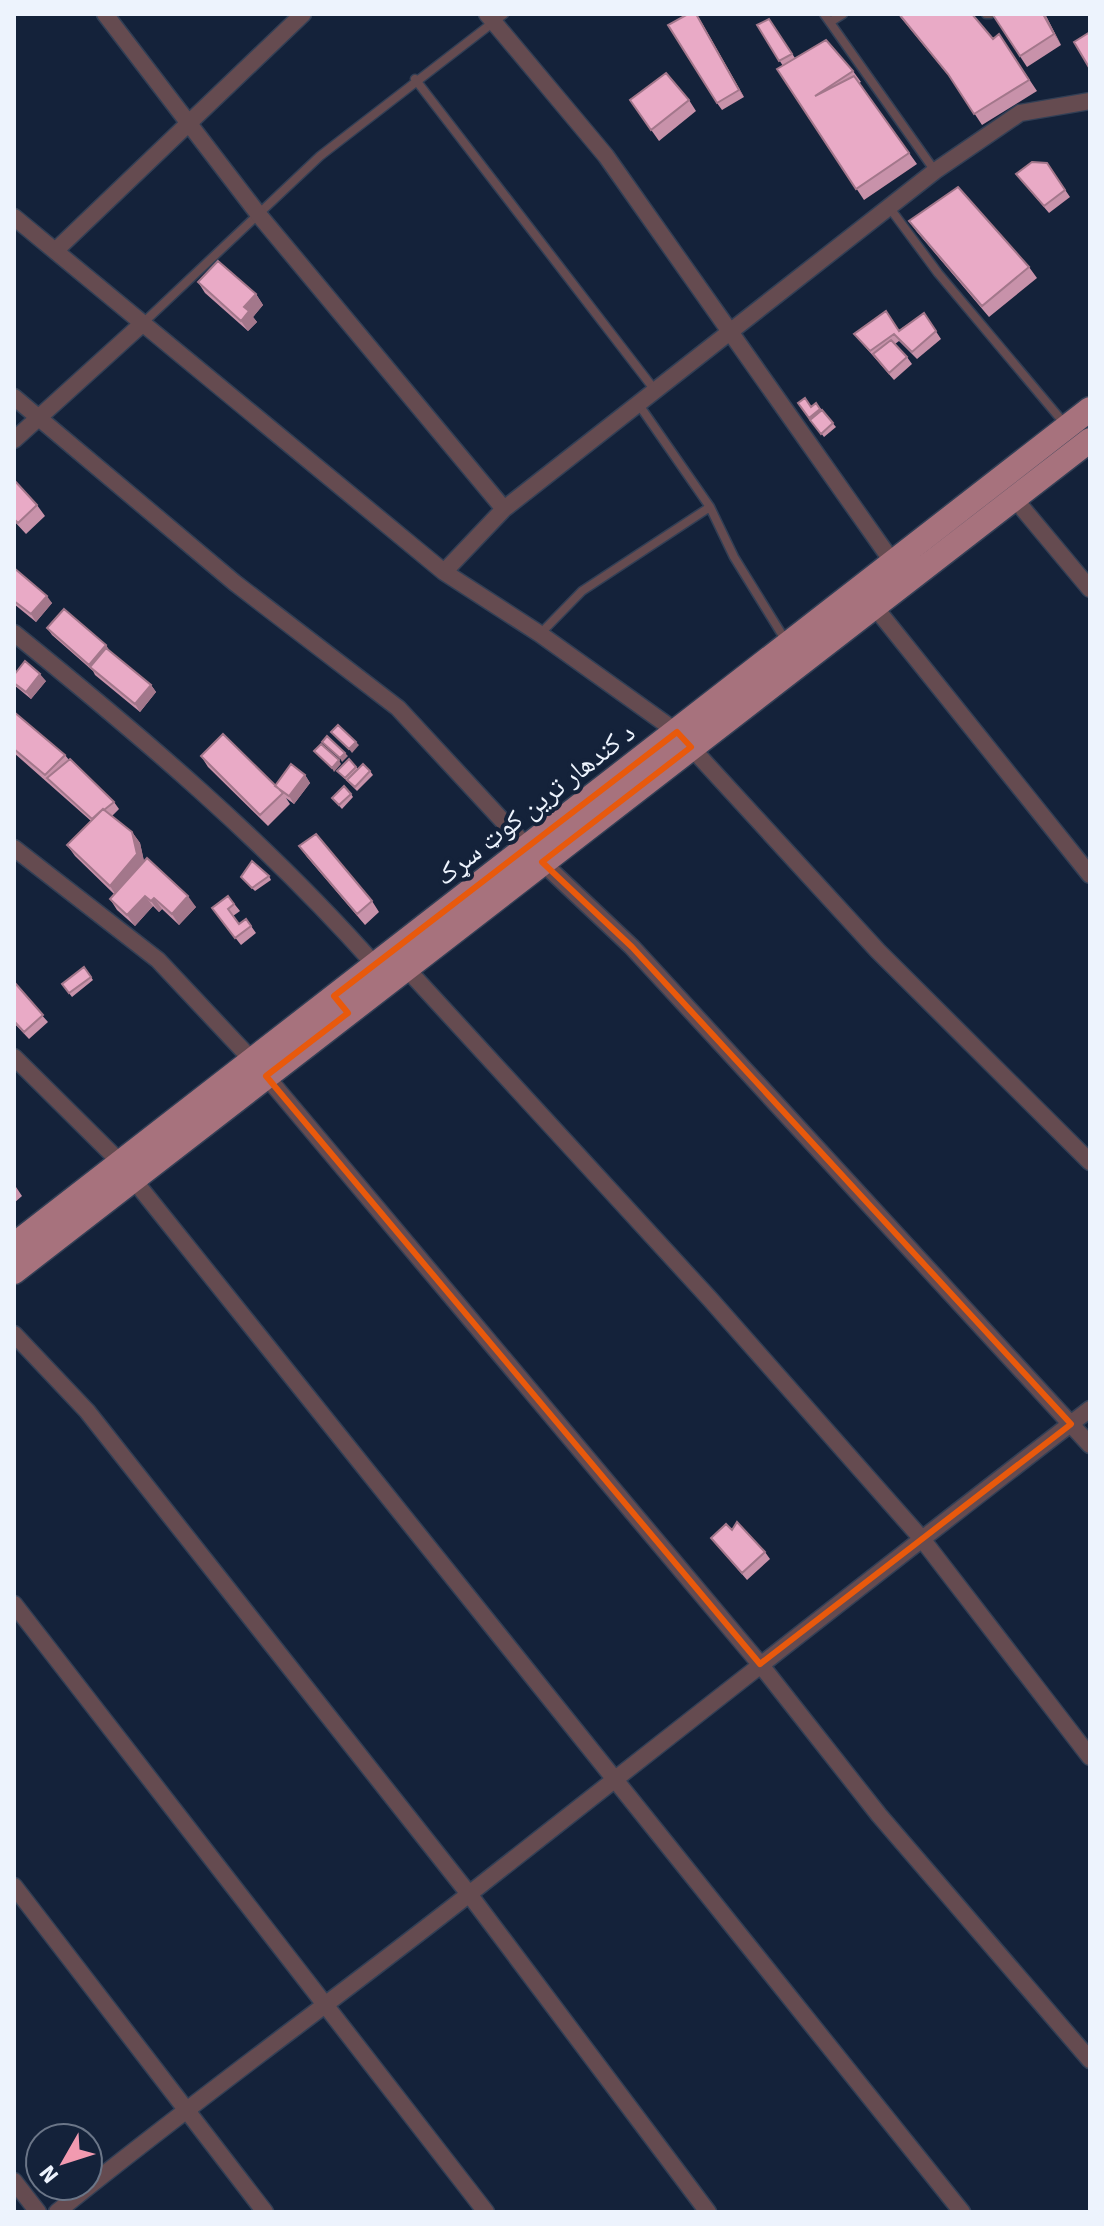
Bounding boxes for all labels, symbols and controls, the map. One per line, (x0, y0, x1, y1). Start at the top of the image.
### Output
street label: د کندهار ترين کوټ سړک (428, 715, 642, 893)
north arrow (24, 2122, 104, 2202)
text: N (34, 2160, 64, 2189)

